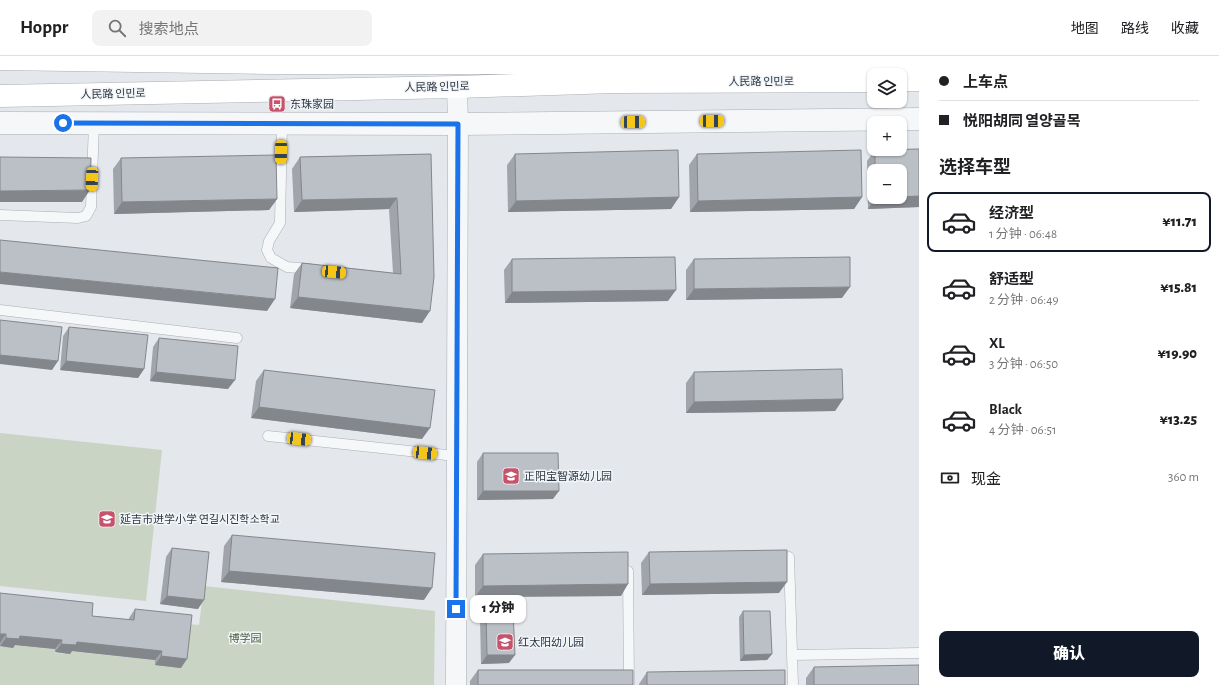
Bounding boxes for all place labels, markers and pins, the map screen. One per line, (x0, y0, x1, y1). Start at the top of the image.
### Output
bus stop icon: 东珠家园 (267, 94, 287, 114)
place label: 东珠家园 (290, 98, 334, 110)
school or university icon: 正阳宝智源幼儿园 (501, 466, 521, 486)
place label: 正阳宝智源幼儿园 (524, 470, 612, 482)
school or university icon: 延吉市进学小学 연길시진학소학교 (97, 509, 117, 529)
place label: 延吉市进学小学 연길시진학소학교 (120, 513, 280, 525)
school or university icon: 红太阳幼儿园 (495, 632, 515, 652)
place label: 红太阳幼儿园 (518, 636, 584, 648)

